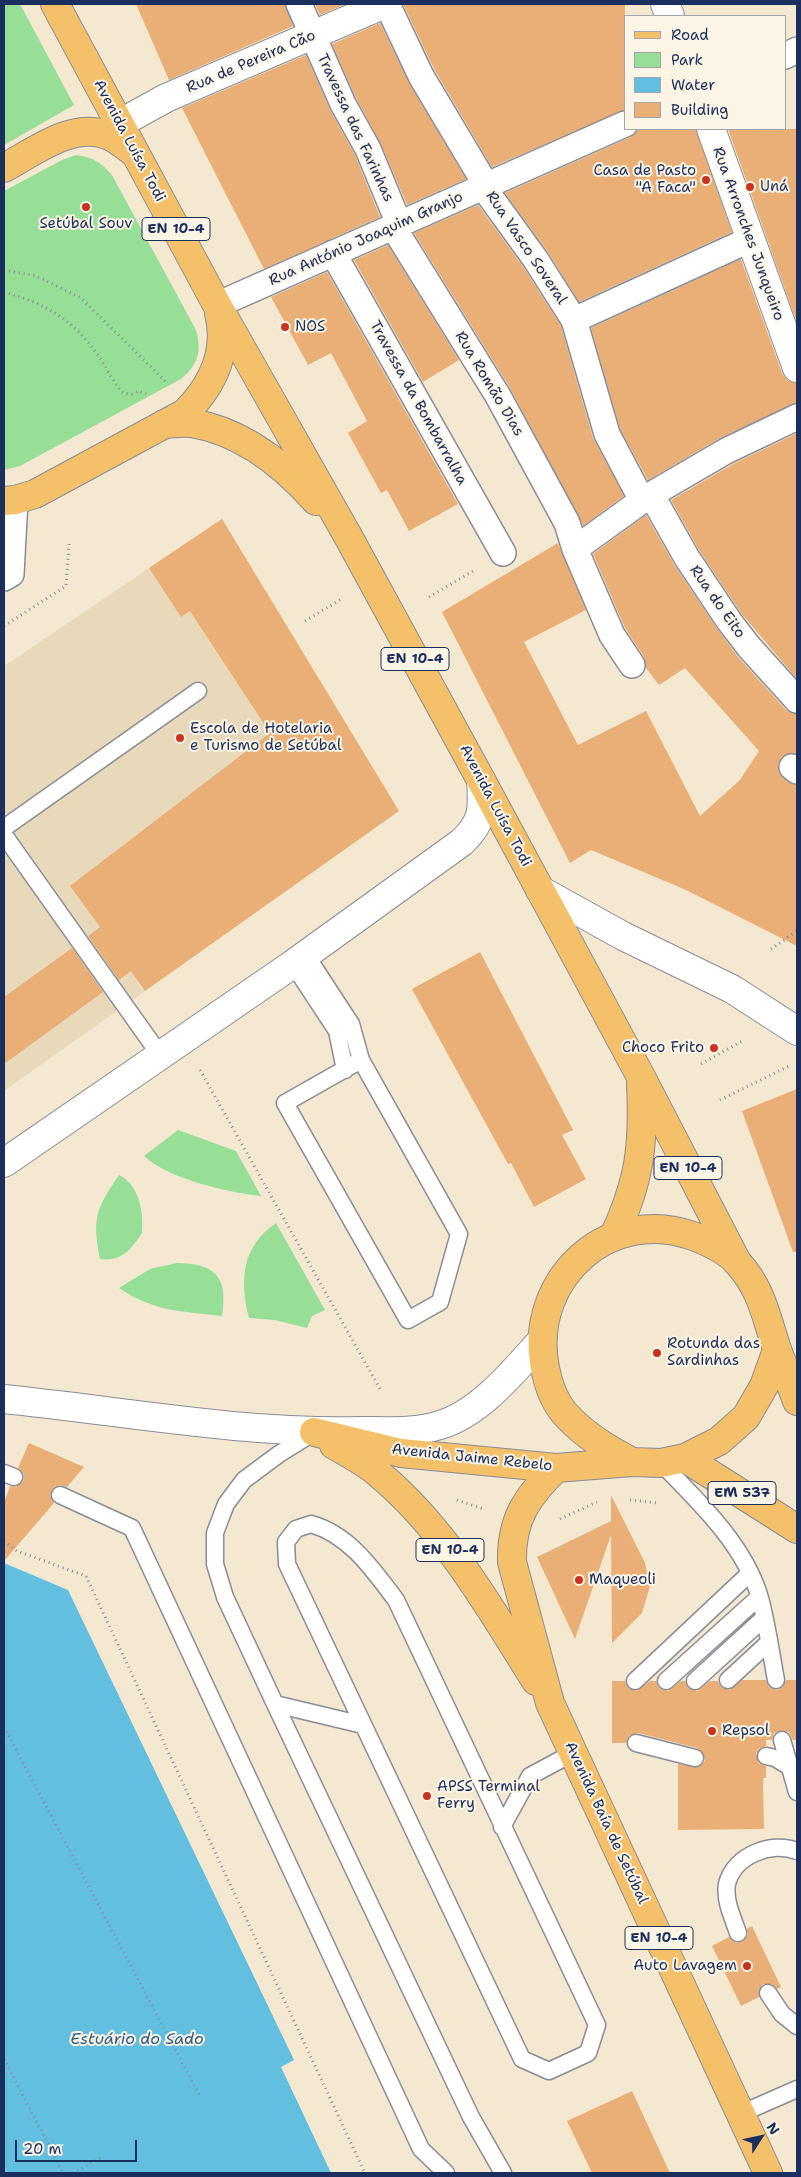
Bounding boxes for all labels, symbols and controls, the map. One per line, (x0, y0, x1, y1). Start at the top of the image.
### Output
legend (624, 15, 786, 130)
text: Road (671, 25, 709, 45)
street label: Rua de Pereira Cão (184, 27, 318, 97)
text: Park (671, 50, 703, 70)
street label: Travessa das Farinhas (313, 51, 397, 205)
text: Water (671, 75, 715, 95)
street label: Avenida Luísa Todi (89, 77, 169, 205)
text: Building (671, 100, 728, 120)
street label: Rua Arronches Junqueiro (708, 145, 788, 323)
place label: Casa de Pasto "A Faca" (594, 162, 696, 197)
marker: Casa de Pasto "A Faca" (700, 174, 712, 186)
place label: Uná (760, 178, 788, 196)
marker: Uná (744, 181, 756, 193)
street label: Rua António Joaquim Granjo (266, 188, 466, 290)
street label: Rua Vasco Soveral (481, 188, 571, 308)
marker: Setúbal Souv (80, 201, 92, 213)
place label: Setúbal Souv (39, 215, 133, 233)
road number: EN 10-4 (142, 218, 210, 240)
place label: NOS (295, 318, 325, 336)
street label: Travessa da Bombarralha (365, 318, 471, 488)
marker: NOS (279, 321, 291, 333)
street label: Rua Romão Dias (451, 328, 527, 440)
street label: Rua do Eito (685, 562, 749, 642)
road number: EN 10-4 (381, 648, 449, 671)
place label: Escola de Hotelaria e Turismo de Setúbal (190, 720, 341, 755)
marker: Escola de Hotelaria e Turismo de Setúbal (174, 732, 186, 744)
street label: Avenida Luísa Todi (455, 742, 535, 870)
place label: Choco Frito (622, 1039, 704, 1057)
marker: Choco Frito (708, 1042, 720, 1054)
road number: EN 10-4 (654, 1156, 722, 1180)
place label: Rotunda das Sardinhas (667, 1335, 760, 1370)
marker: Rotunda das Sardinhas (651, 1347, 663, 1359)
street label: Avenida Jaime Rebelo (391, 1441, 553, 1475)
road number: EM 537 (708, 1482, 776, 1505)
road number: EN 10-4 (416, 1538, 484, 1562)
place label: Maqueoli (589, 1571, 656, 1589)
marker: Maqueoli (573, 1574, 585, 1586)
place label: Repsol (722, 1722, 769, 1740)
marker: Repsol (706, 1725, 718, 1737)
street label: Avenida Baía de Setúbal (560, 1739, 652, 1907)
place label: APSS Terminal Ferry (437, 1778, 540, 1813)
marker: APSS Terminal Ferry (421, 1790, 433, 1802)
road number: EN 10-4 (625, 1926, 693, 1950)
place label: Auto Lavagem (633, 1957, 737, 1975)
marker: Auto Lavagem (741, 1960, 753, 1972)
water label: Estuário do Sado (70, 2030, 204, 2050)
north arrow (736, 2112, 786, 2162)
text: N (763, 2119, 784, 2138)
scale bar (18, 2130, 140, 2162)
text: 20 m (23, 2139, 62, 2159)

